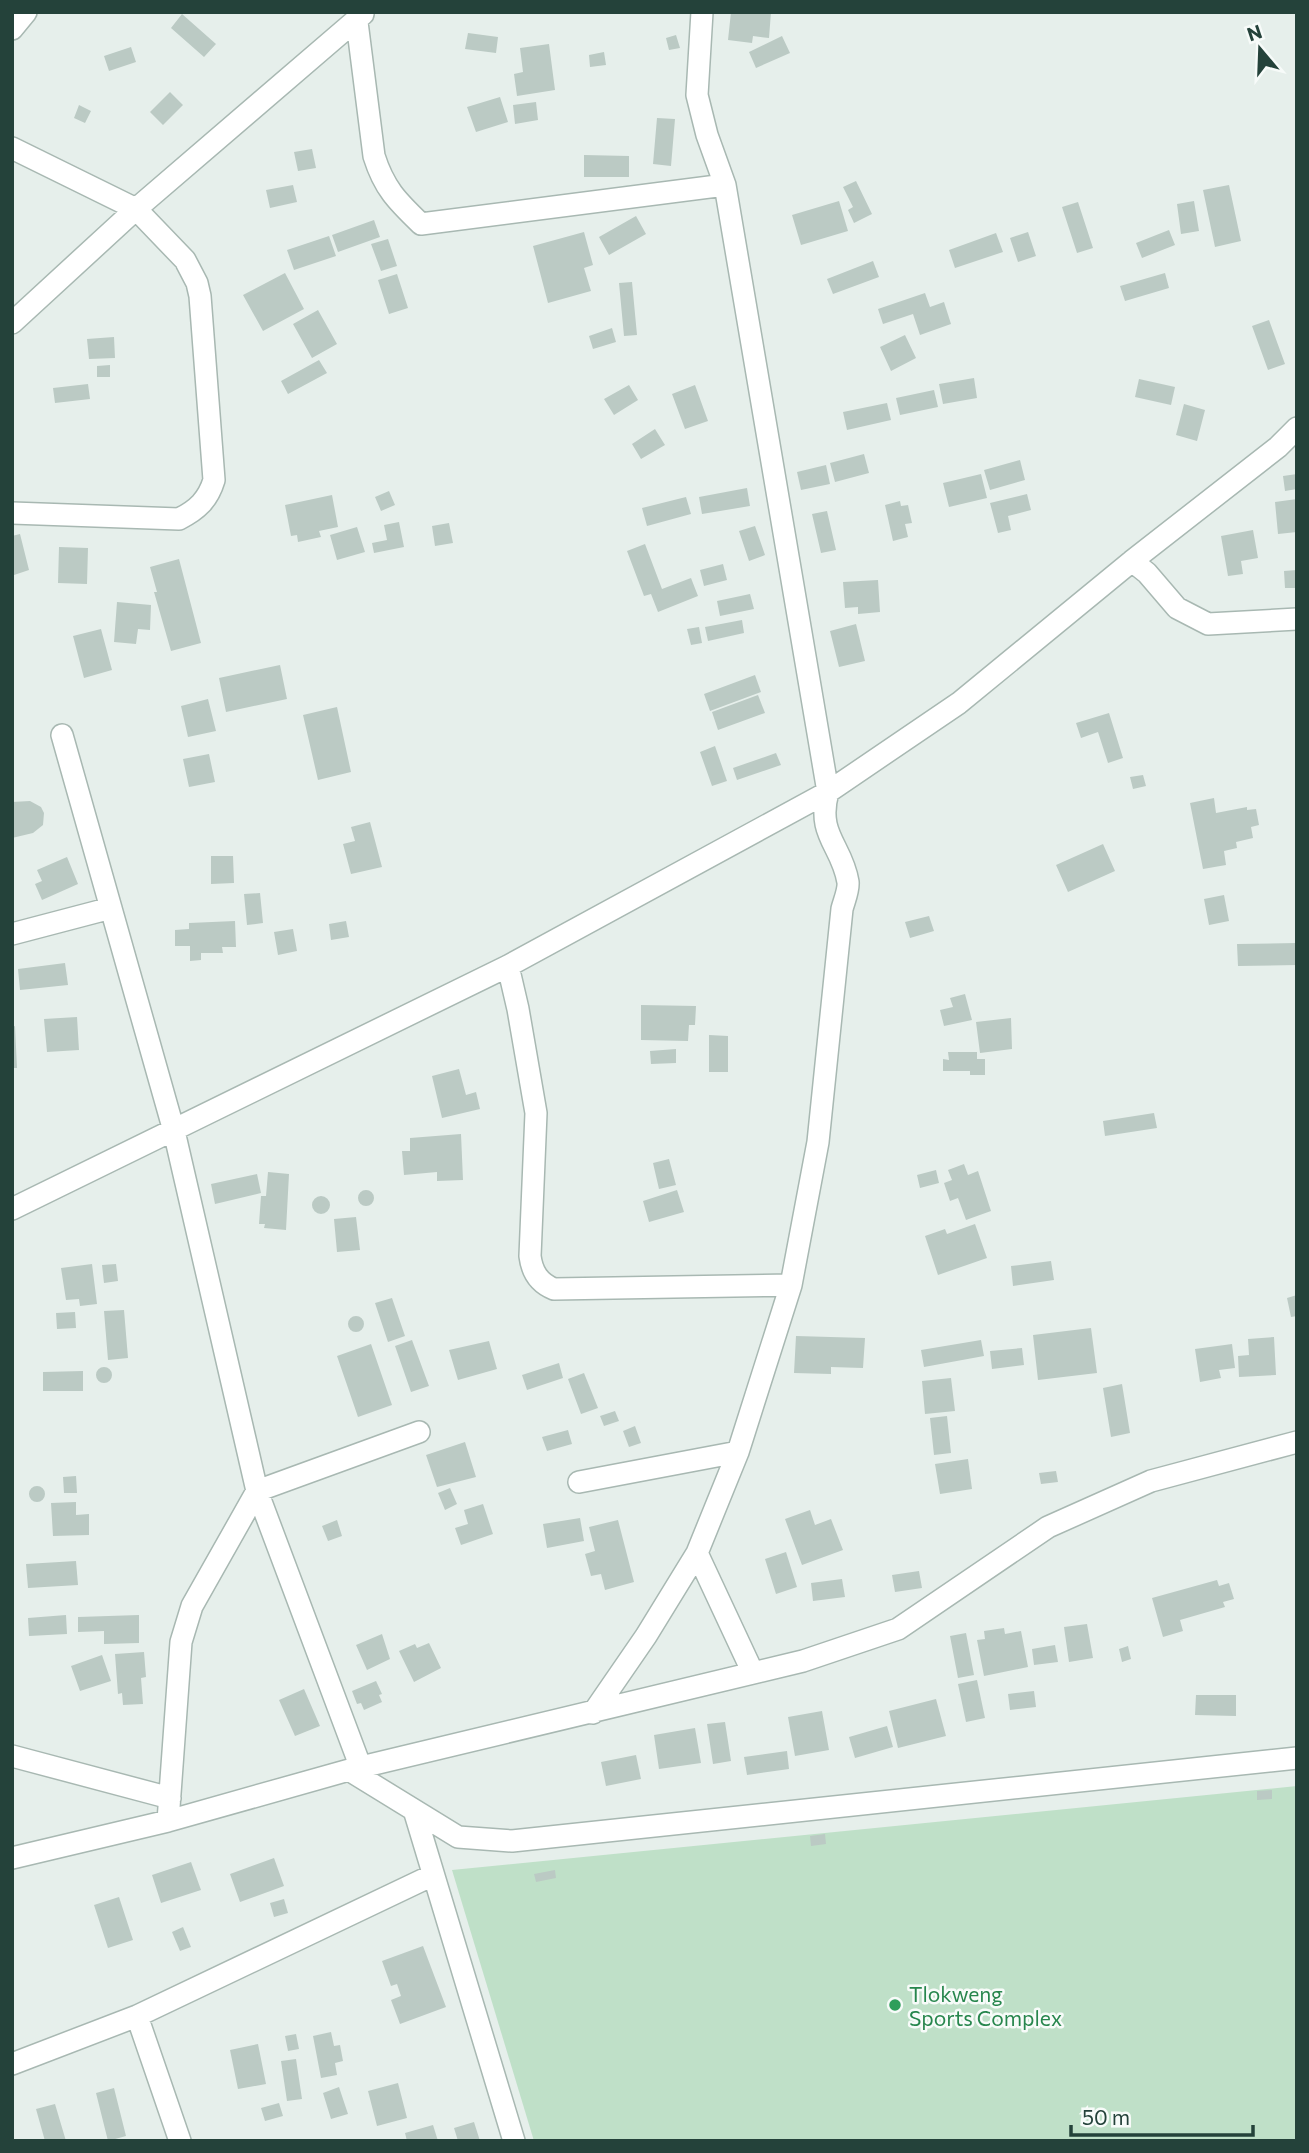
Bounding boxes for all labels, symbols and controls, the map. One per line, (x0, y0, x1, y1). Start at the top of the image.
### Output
north arrow (1225, 14, 1295, 84)
text: N (1244, 19, 1265, 46)
place label: Tlokweng Sports Complex (909, 1981, 1062, 2030)
marker: Tlokweng Sports Complex (887, 1997, 903, 2013)
scale bar (1071, 2094, 1253, 2138)
text: 50 m (1082, 2104, 1130, 2129)

